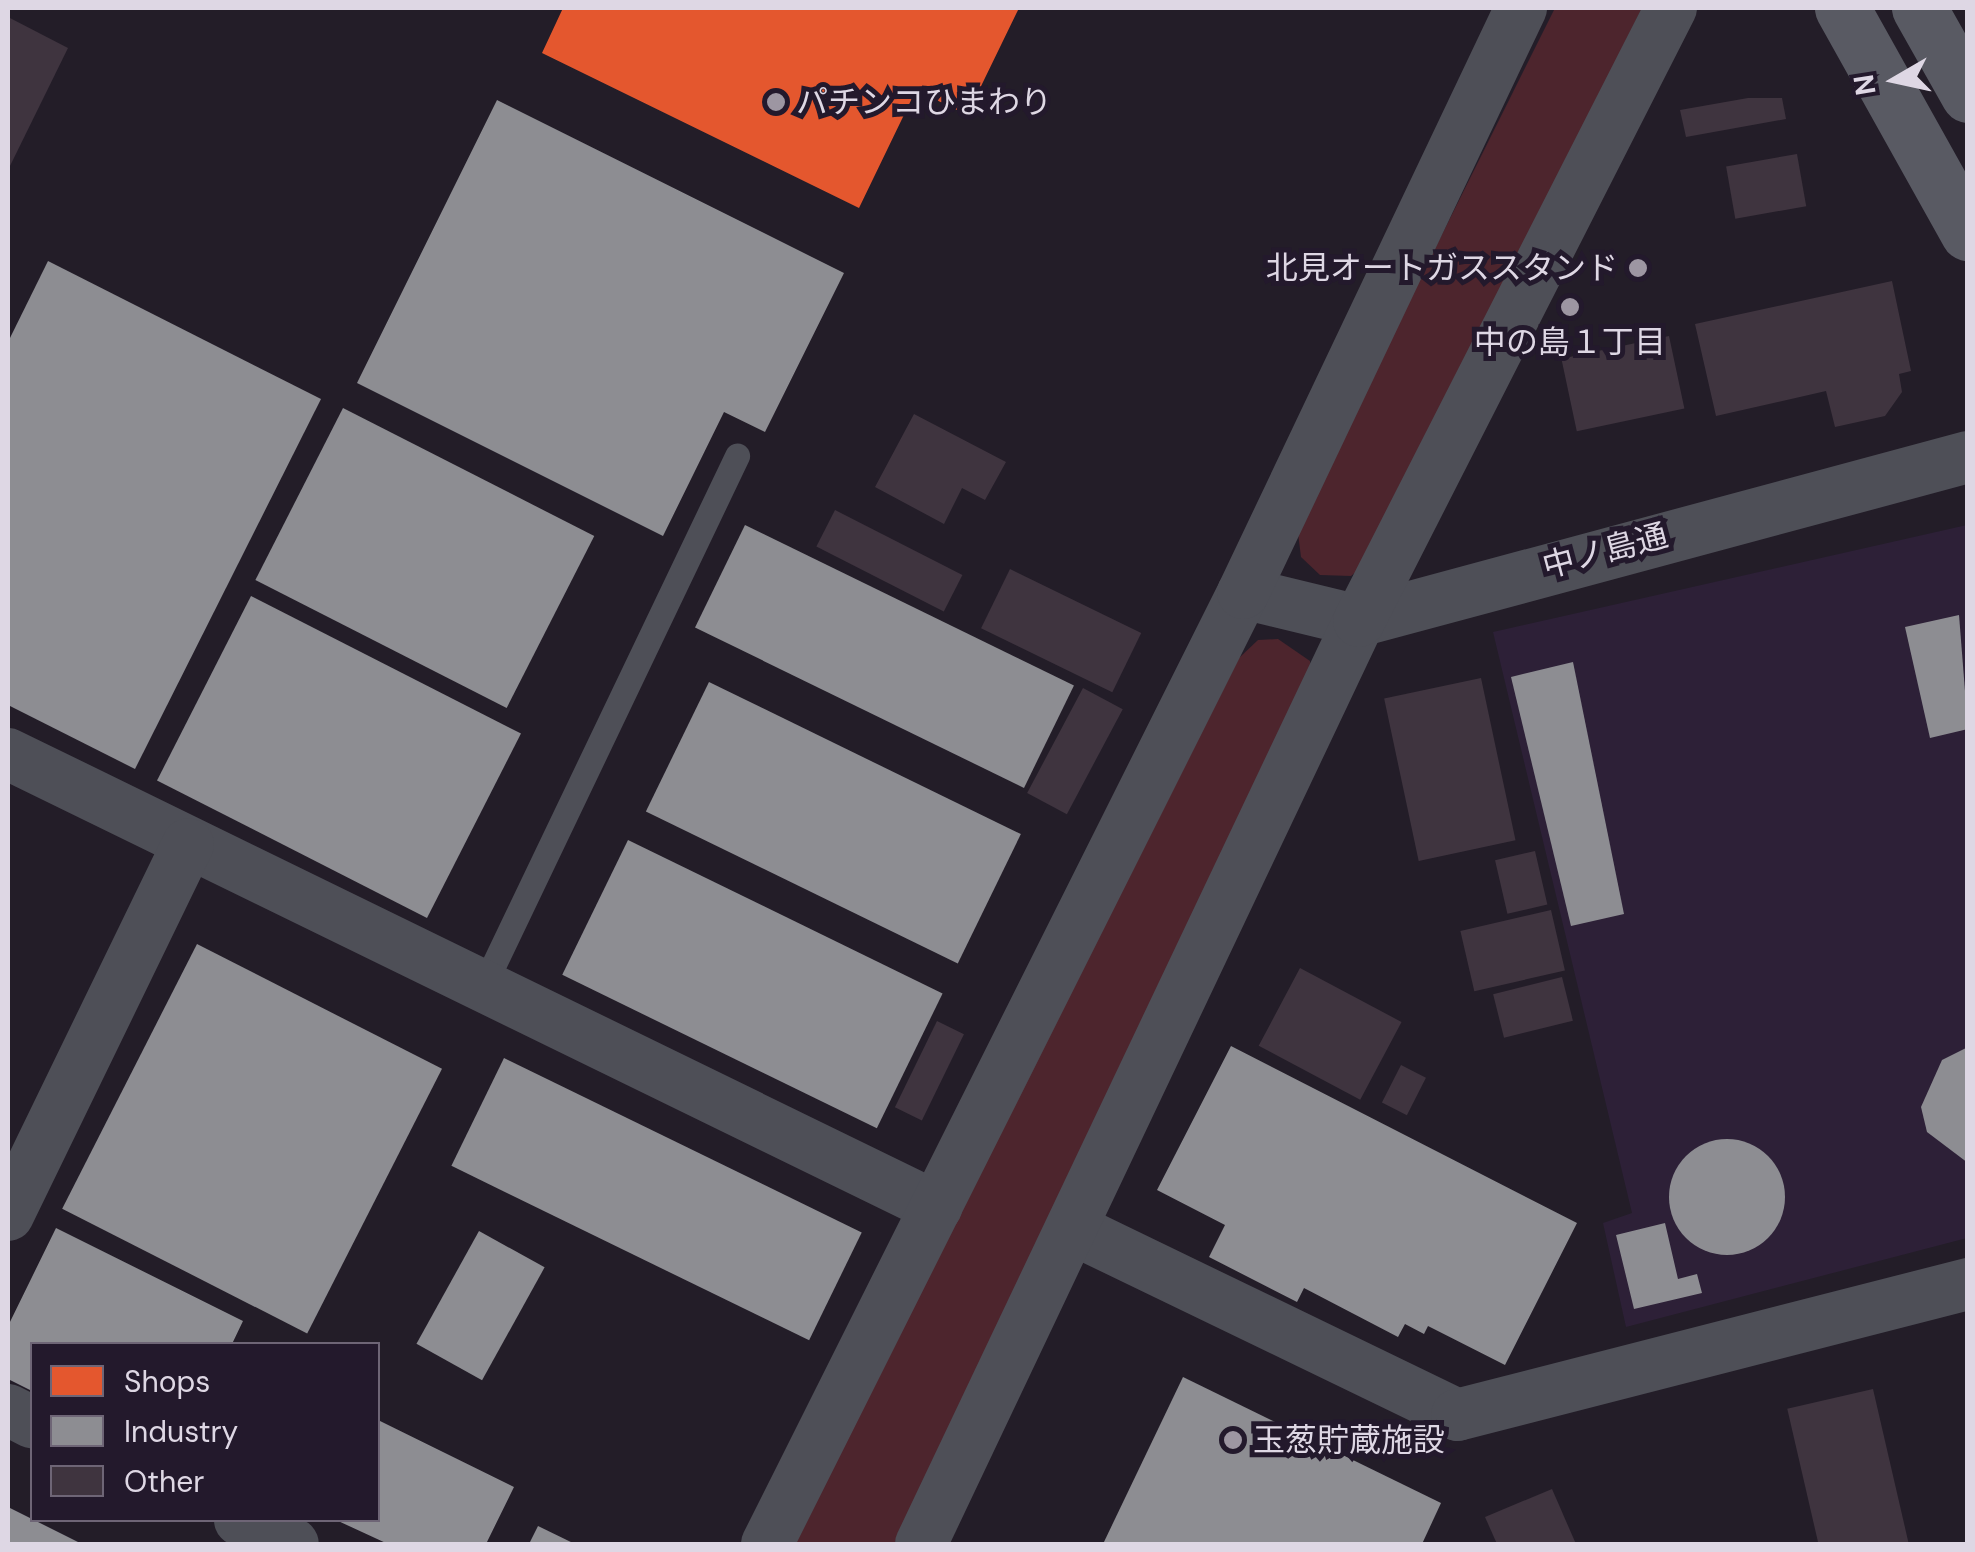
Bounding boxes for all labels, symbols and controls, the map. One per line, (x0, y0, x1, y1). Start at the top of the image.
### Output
north arrow (1845, 30, 1945, 130)
text: N (1845, 72, 1885, 98)
place label: パチンコひまわり (796, 83, 1052, 121)
marker: パチンコひまわり (765, 91, 787, 113)
place label: 北見オートガススタンド (1266, 249, 1618, 287)
marker: 北見オートガススタンド (1627, 257, 1649, 279)
marker: 中の島１丁目 (1559, 296, 1581, 318)
place label: 中の島１丁目 (1474, 323, 1666, 361)
street label: 中ノ島通 (1538, 516, 1672, 586)
legend (30, 1342, 380, 1522)
text: Shops (124, 1362, 210, 1401)
text: Industry (124, 1412, 238, 1451)
place label: 玉葱貯蔵施設 (1253, 1421, 1445, 1459)
marker: 玉葱貯蔵施設 (1222, 1429, 1244, 1451)
text: Other (124, 1462, 204, 1501)

